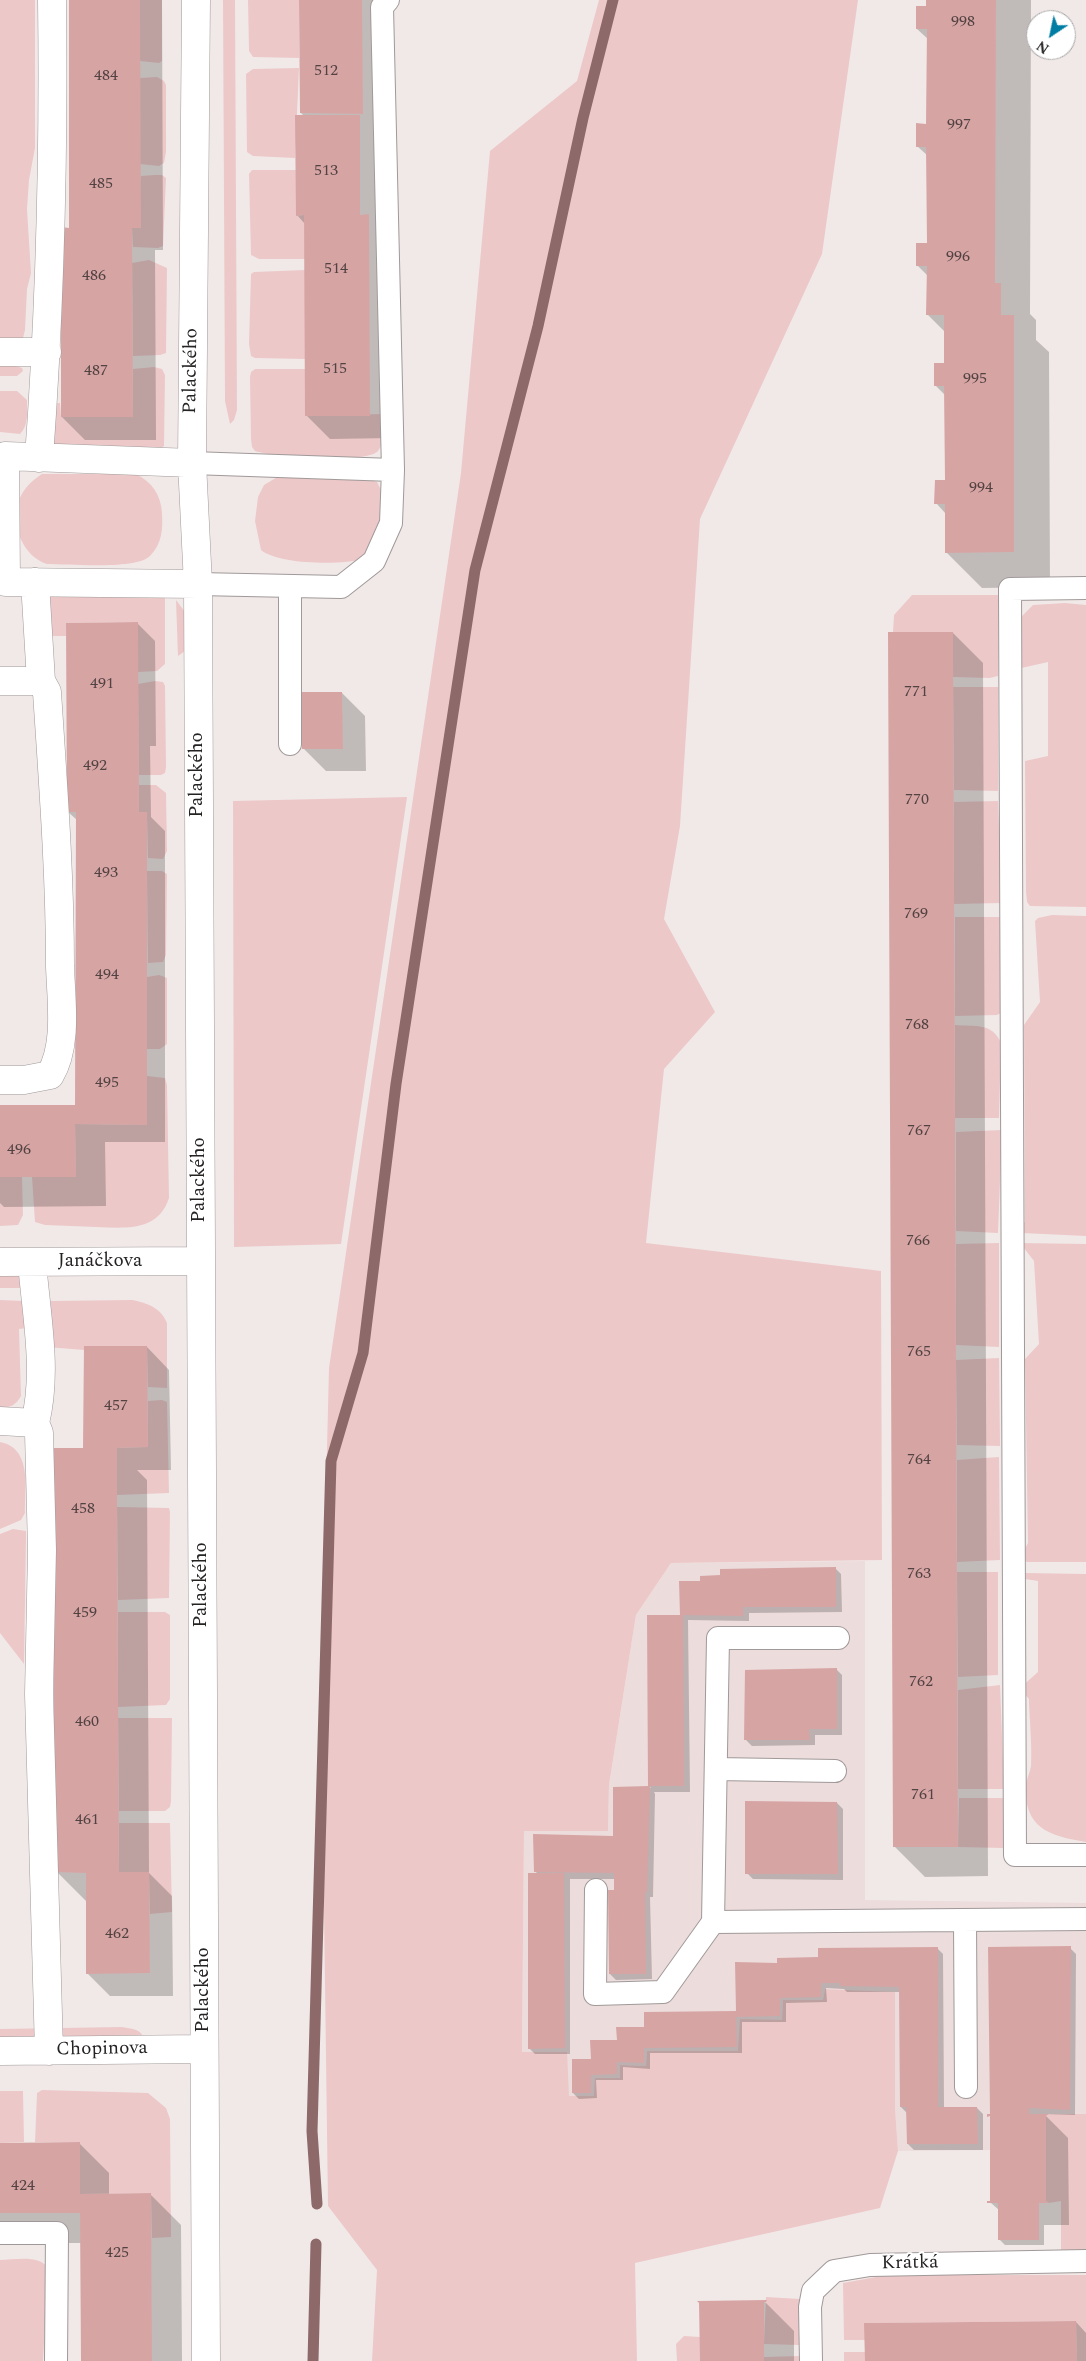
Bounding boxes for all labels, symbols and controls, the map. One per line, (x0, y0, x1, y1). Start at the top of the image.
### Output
north arrow (1026, 10, 1076, 60)
house number: 998 (951, 13, 975, 33)
text: N (1032, 35, 1054, 59)
house number: 512 (314, 62, 338, 82)
house number: 484 (94, 67, 118, 87)
house number: 997 (947, 116, 971, 136)
house number: 513 (314, 162, 338, 182)
house number: 485 (89, 175, 113, 195)
house number: 996 (946, 248, 970, 268)
house number: 514 (324, 260, 348, 280)
house number: 486 (82, 267, 106, 287)
street label: Palackého (180, 328, 204, 414)
house number: 515 (323, 360, 347, 380)
house number: 487 (84, 362, 108, 382)
house number: 995 (963, 370, 987, 390)
house number: 994 (969, 479, 993, 499)
house number: 491 (90, 675, 114, 695)
house number: 771 (904, 683, 928, 703)
street label: Palackého (187, 732, 209, 818)
house number: 492 (83, 757, 107, 777)
house number: 770 (905, 791, 929, 811)
house number: 493 (94, 864, 118, 884)
house number: 769 (904, 905, 928, 925)
house number: 494 (95, 966, 119, 986)
house number: 768 (905, 1016, 929, 1036)
house number: 495 (95, 1074, 119, 1094)
house number: 767 (907, 1122, 931, 1142)
street label: Palackého (189, 1137, 211, 1223)
house number: 496 (7, 1141, 31, 1161)
house number: 766 (906, 1232, 930, 1252)
street label: Janáčkova (58, 1251, 142, 1273)
house number: 765 (907, 1343, 931, 1363)
house number: 457 (104, 1397, 128, 1417)
house number: 764 (907, 1451, 931, 1471)
house number: 458 (71, 1500, 95, 1520)
street label: Palackého (191, 1542, 213, 1628)
house number: 763 (907, 1565, 931, 1585)
house number: 459 (73, 1604, 97, 1624)
house number: 762 (909, 1673, 933, 1693)
house number: 460 (75, 1713, 99, 1733)
house number: 761 (911, 1786, 935, 1806)
house number: 461 (75, 1811, 99, 1831)
house number: 462 (105, 1925, 129, 1945)
street label: Palackého (193, 1947, 215, 2033)
street label: Chopinova (56, 2038, 148, 2062)
house number: 424 (11, 2177, 35, 2197)
house number: 425 (105, 2244, 129, 2264)
street label: Krátká (881, 2252, 939, 2276)

